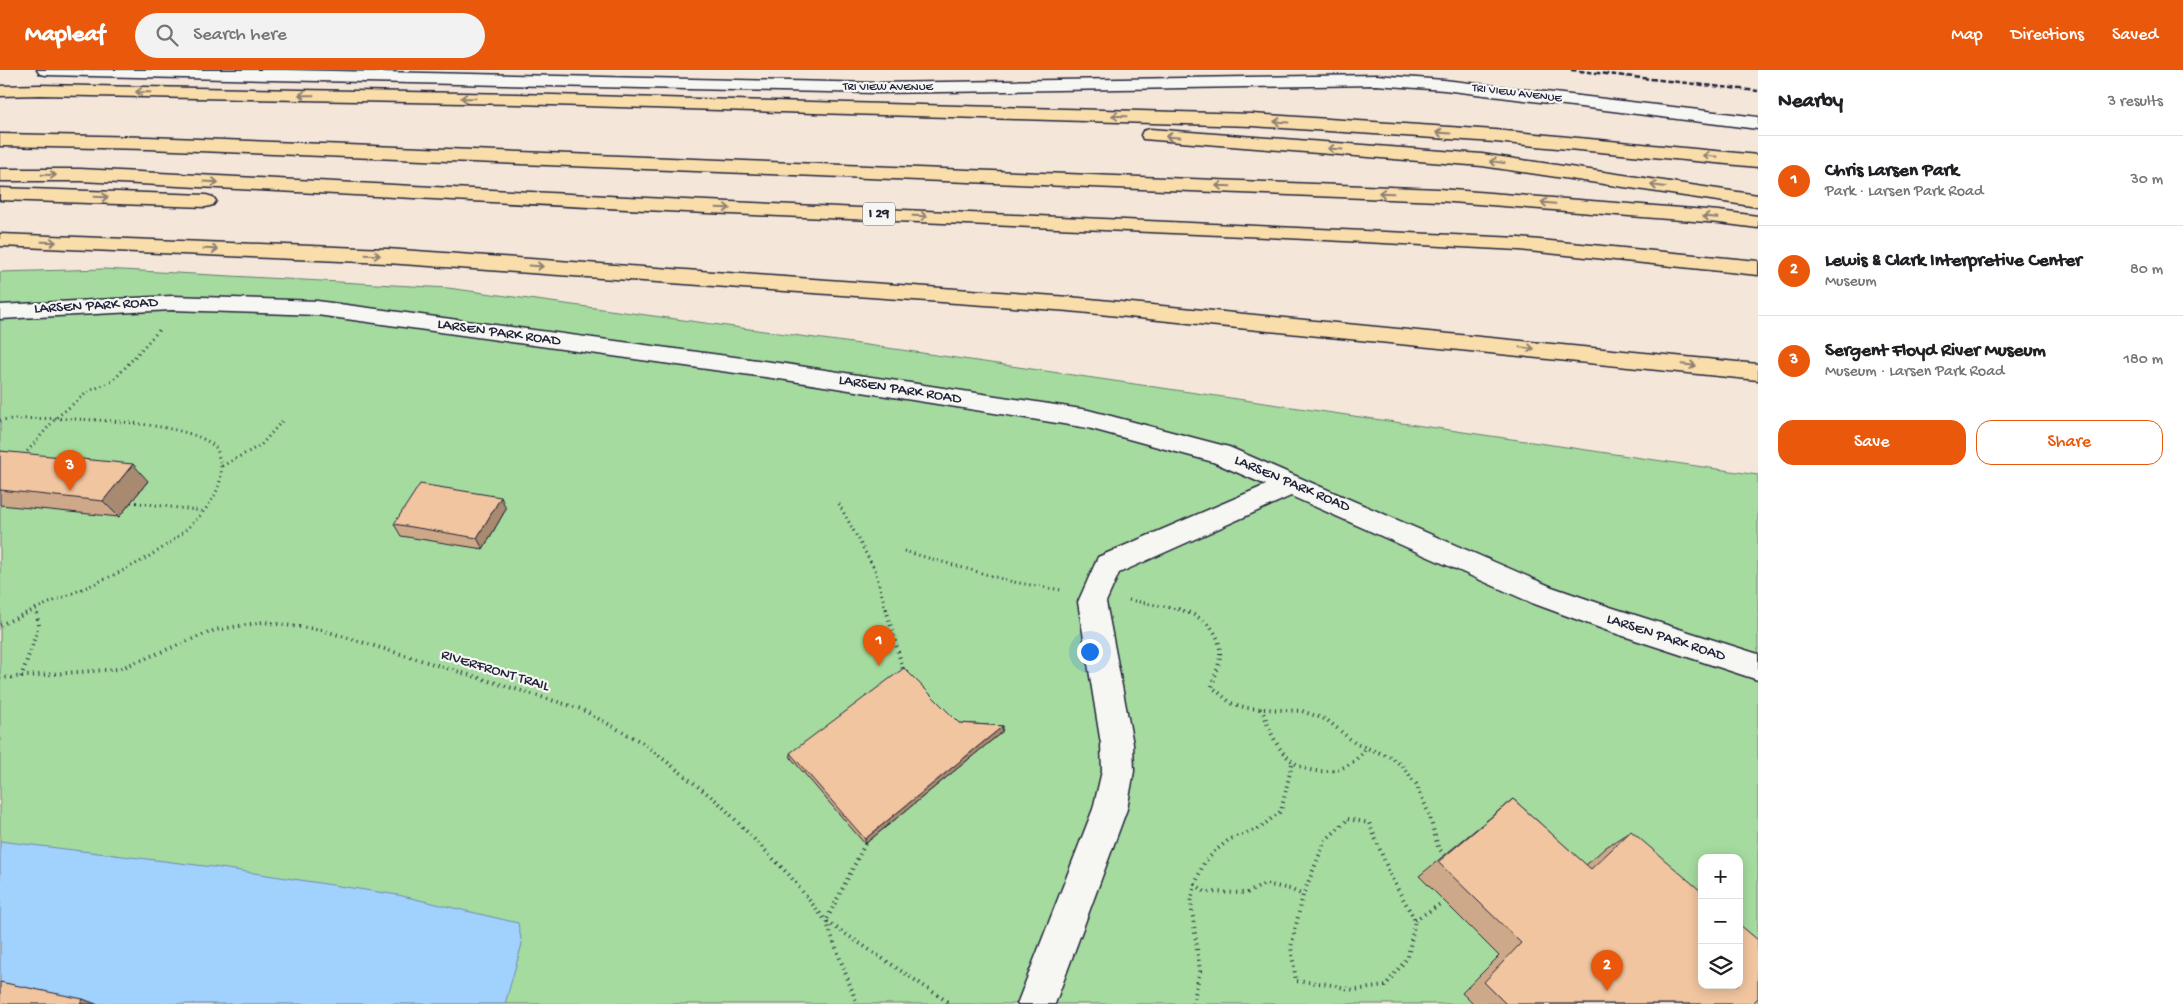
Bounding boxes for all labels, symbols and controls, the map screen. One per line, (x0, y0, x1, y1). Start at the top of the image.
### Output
search box (135, 13, 485, 58)
text: Mapleaf (25, 21, 105, 50)
icon: search (153, 21, 181, 49)
text: Search here (193, 24, 287, 47)
text: Map (1951, 25, 1983, 46)
text: Directions (2011, 25, 2084, 46)
text: Saved (2112, 25, 2158, 46)
street label: TRI VIEW AVENUE (842, 81, 934, 95)
street label: TRI VIEW AVENUE (1470, 81, 1563, 107)
one-way arrow (135, 87, 151, 96)
one-way arrow (298, 90, 314, 100)
text: Nearby (1778, 90, 1843, 115)
one-way arrow (460, 93, 476, 103)
text: 3 results (2108, 93, 2163, 112)
one-way arrow (1111, 111, 1127, 121)
one-way arrow (1273, 117, 1289, 127)
one-way arrow (1435, 128, 1451, 138)
one-way arrow (1165, 132, 1181, 141)
one-way arrow (1327, 144, 1343, 154)
one-way arrow (1702, 151, 1718, 161)
one-way arrow (1489, 157, 1505, 167)
text: Chris Larsen Park (1825, 160, 1959, 183)
one-way arrow (40, 170, 56, 180)
text: 1 (1791, 171, 1797, 190)
text: 30 m (2130, 171, 2163, 190)
one-way arrow (203, 178, 219, 187)
one-way arrow (1215, 181, 1232, 191)
one-way arrow (1650, 181, 1666, 191)
text: Park · Larsen Park Road (1825, 183, 1983, 202)
one-way arrow (1378, 188, 1394, 197)
one-way arrow (93, 192, 109, 201)
one-way arrow (1540, 199, 1556, 208)
road number: I 29 (863, 202, 895, 226)
one-way arrow (715, 203, 731, 212)
one-way arrow (912, 211, 928, 221)
one-way arrow (1702, 212, 1718, 221)
one-way arrow (40, 237, 56, 247)
one-way arrow (203, 244, 219, 253)
text: Lewis & Clark Interpretive Center (1825, 250, 2082, 273)
one-way arrow (365, 251, 381, 260)
text: 2 (1790, 261, 1798, 280)
text: 80 m (2130, 261, 2163, 280)
one-way arrow (527, 262, 543, 271)
text: Museum (1825, 273, 1877, 292)
street label: LARSEN PARK ROAD (34, 294, 159, 318)
street label: LARSEN PARK ROAD (436, 315, 562, 351)
text: Sergent Floyd River Museum (1825, 340, 2046, 363)
one-way arrow (1519, 343, 1535, 353)
text: 3 (1790, 351, 1798, 370)
text: 180 m (2124, 351, 2163, 370)
one-way arrow (1681, 360, 1697, 369)
text: Museum · Larsen Park Road (1825, 363, 2004, 382)
street label: LARSEN PARK ROAD (837, 371, 963, 409)
button: Save (1778, 420, 1966, 465)
button: Share (1976, 420, 2163, 465)
pin: 3 (54, 450, 86, 491)
street label: LARSEN PARK ROAD (1231, 451, 1353, 517)
street label: LARSEN PARK ROAD (1604, 610, 1728, 666)
pin: 1 (863, 625, 895, 666)
your location (1077, 639, 1103, 665)
street label: RIVERFRONT TRAIL (439, 646, 552, 696)
map controls (1698, 854, 1743, 989)
button: + (1698, 854, 1743, 899)
button: − (1698, 899, 1743, 944)
button: layers (1698, 944, 1743, 989)
pin: 2 (1591, 950, 1623, 991)

